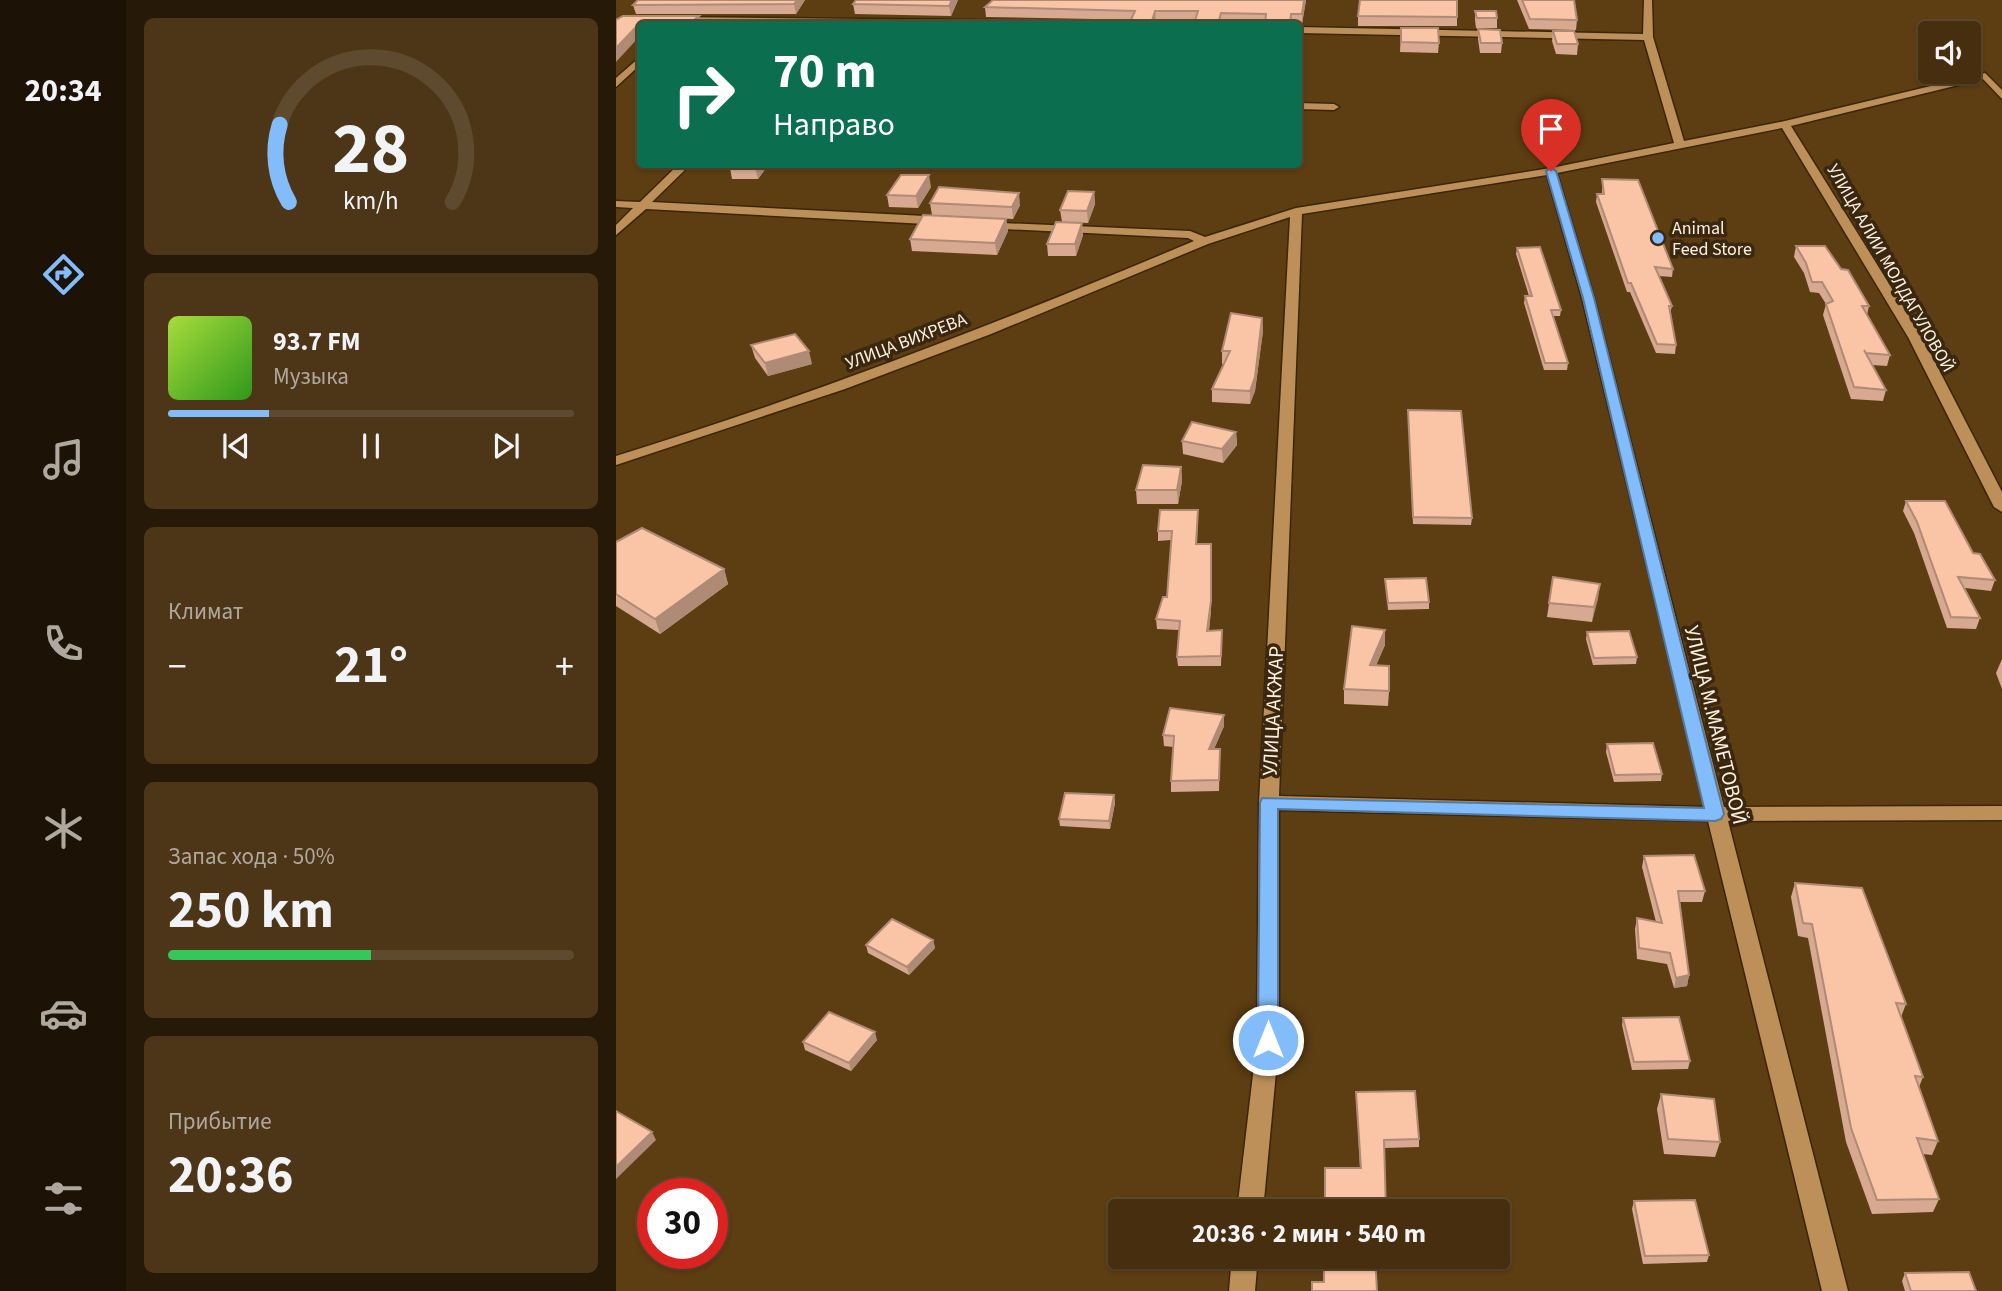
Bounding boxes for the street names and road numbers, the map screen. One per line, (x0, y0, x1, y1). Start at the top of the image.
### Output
street label: УЛИЦА АЛИИ МОЛДАГУЛОВОЙ (1821, 159, 1961, 377)
street label: УЛИЦА ВИХРЕВА (842, 307, 971, 376)
street label: УЛИЦА М.МАМЕТОВОЙ (1677, 622, 1755, 828)
street label: УЛИЦА АКЖАР (1255, 645, 1291, 777)

